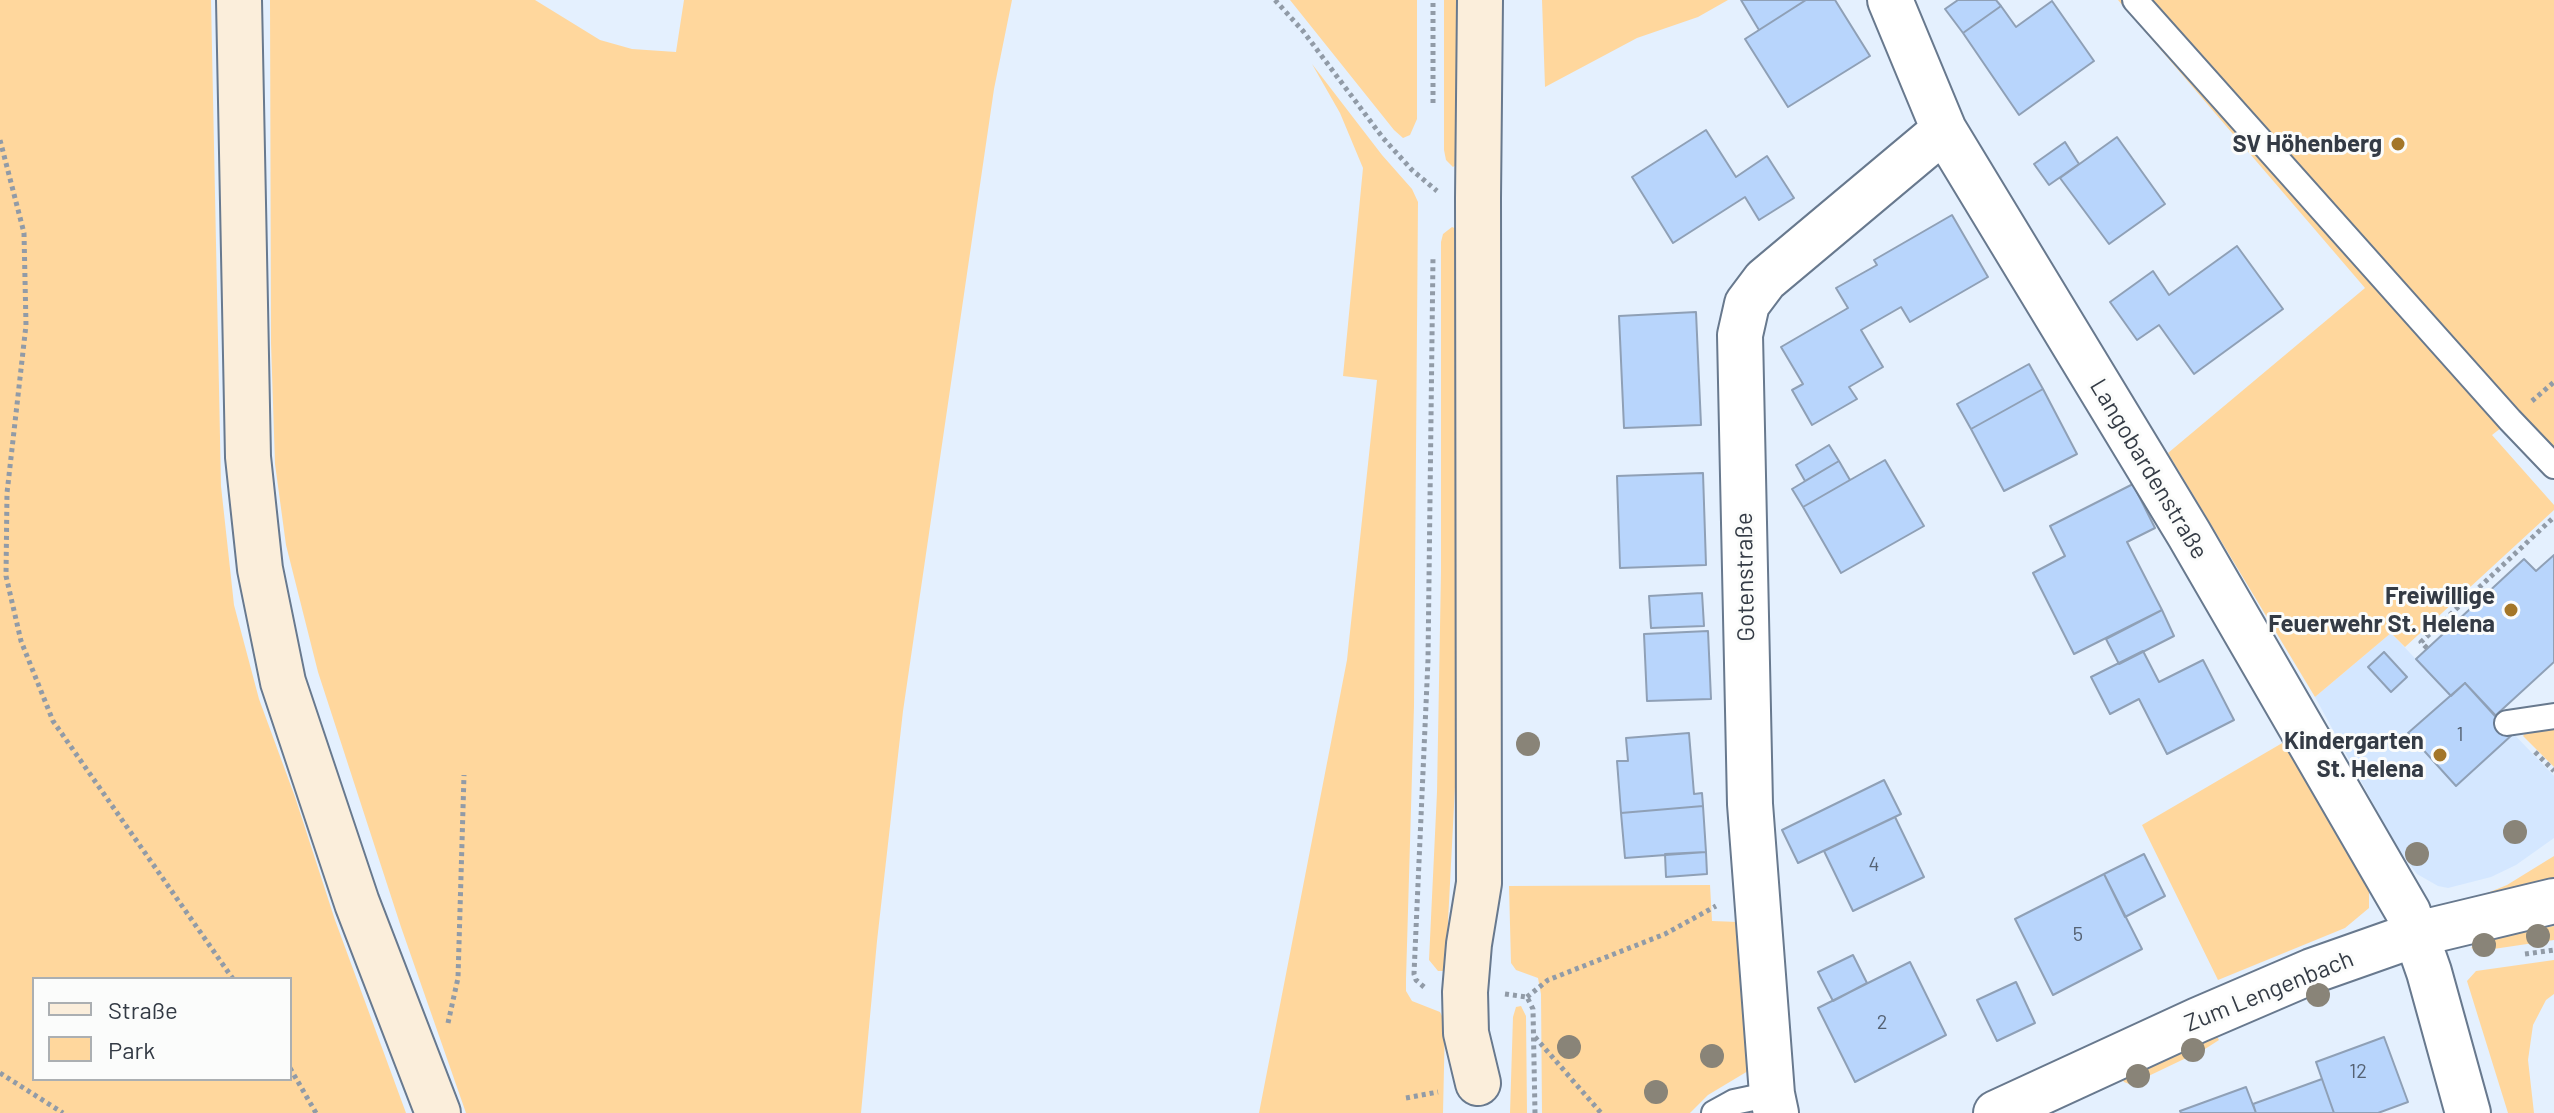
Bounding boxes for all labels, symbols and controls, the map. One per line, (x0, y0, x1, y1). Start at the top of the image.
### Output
place label: SV Höhenberg (2232, 130, 2382, 158)
marker: SV Höhenberg (2389, 135, 2407, 153)
street label: Langobardenstraße (2084, 374, 2214, 564)
street label: Gotenstraße (1729, 512, 1761, 642)
place label: Freiwillige Feuerwehr St. Helena (2268, 582, 2495, 638)
marker: Freiwillige Feuerwehr St. Helena (2502, 601, 2520, 619)
house number: 1 (2457, 722, 2463, 746)
place label: Kindergarten St. Helena (2284, 727, 2424, 783)
marker: Kindergarten St. Helena (2431, 746, 2449, 764)
house number: 4 (1868, 852, 1880, 876)
house number: 5 (2073, 922, 2083, 946)
street label: Zum Lengenbach (2180, 944, 2358, 1038)
legend (32, 977, 292, 1081)
text: Straße (108, 995, 178, 1024)
house number: 2 (1877, 1010, 1887, 1034)
text: Park (108, 1035, 155, 1064)
house number: 12 (2349, 1059, 2367, 1083)

